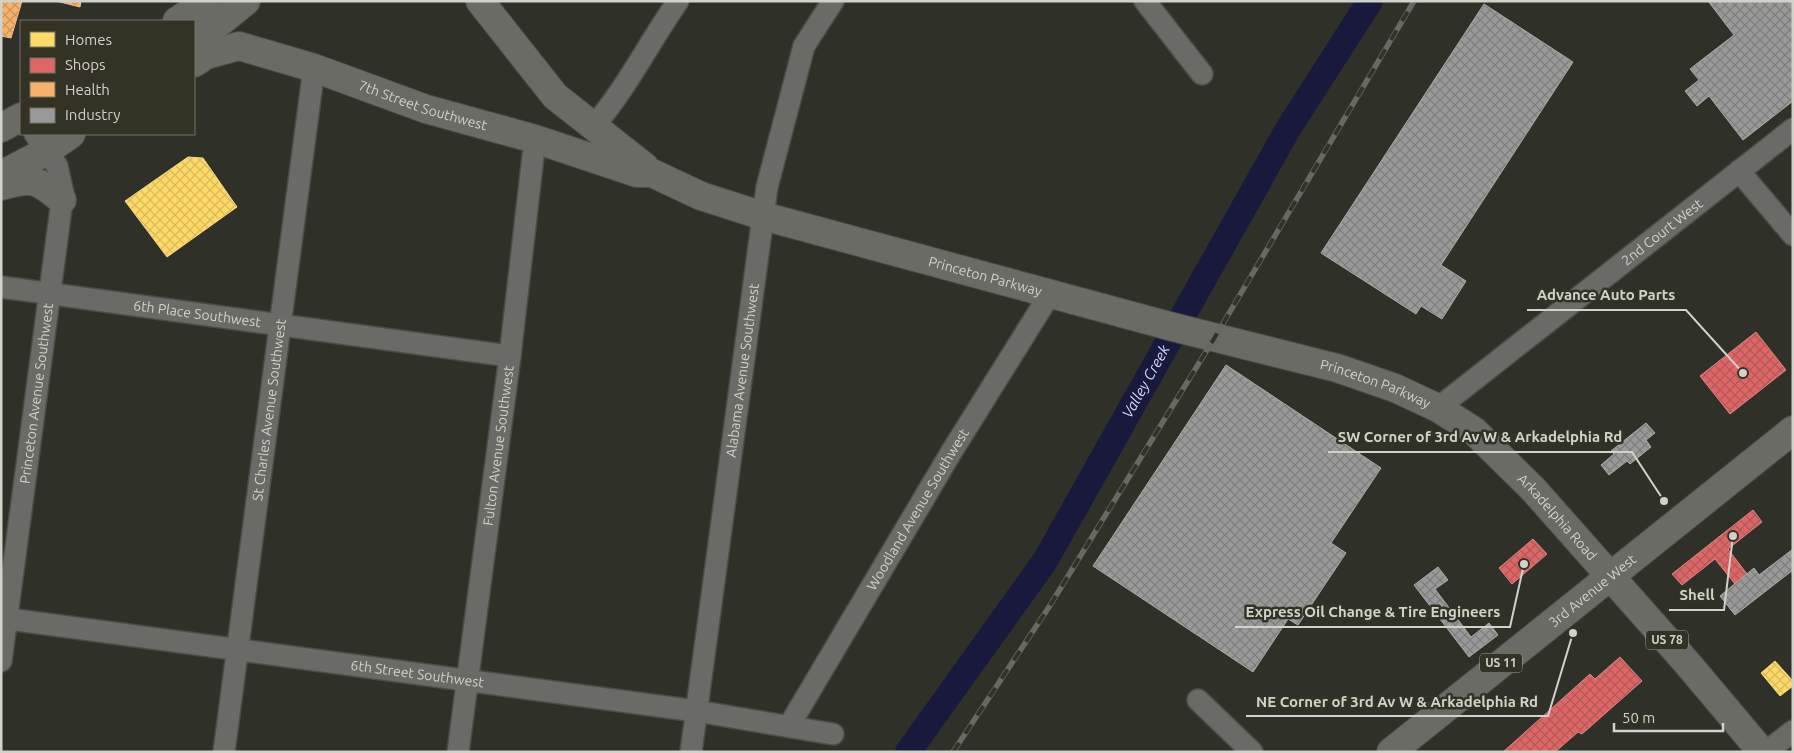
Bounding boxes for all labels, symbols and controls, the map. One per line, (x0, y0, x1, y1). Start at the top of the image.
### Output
legend (20, 20, 195, 135)
text: Homes (65, 31, 112, 48)
text: Shops (65, 56, 106, 73)
street label: 7th Street Southwest (356, 77, 489, 134)
text: Health (65, 81, 110, 98)
text: Industry (65, 106, 120, 123)
street label: 2nd Court West (1619, 195, 1706, 269)
street label: Princeton Parkway (927, 253, 1044, 299)
callout: Advance Auto Parts (1527, 280, 1686, 310)
street label: Alabama Avenue Southwest (723, 282, 762, 459)
text: Advance Auto Parts (1537, 286, 1675, 303)
street label: 6th Place Southwest (132, 297, 262, 330)
street label: Princeton Avenue Southwest (17, 302, 56, 485)
street label: St Charles Avenue Southwest (249, 317, 289, 502)
water label: Valley Creek (1118, 341, 1173, 421)
street label: Princeton Parkway (1318, 356, 1433, 412)
street label: Fulton Avenue Southwest (480, 364, 517, 527)
callout: SW Corner of 3rd Av W & Arkadelphia Rd (1328, 422, 1632, 452)
street label: Woodland Avenue Southwest (863, 425, 972, 593)
text: SW Corner of 3rd Av W & Arkadelphia Rd (1338, 428, 1622, 445)
street label: Arkadelphia Road (1514, 470, 1600, 563)
street label: 3rd Avenue West (1546, 551, 1640, 630)
callout: Shell (1669, 580, 1724, 610)
text: Shell (1679, 586, 1715, 603)
callout: Express Oil Change & Tire Engineers (1235, 597, 1510, 627)
text: Express Oil Change & Tire Engineers (1246, 603, 1500, 620)
road number: US 78 (1646, 630, 1688, 650)
road number: US 11 (1480, 654, 1522, 672)
street label: 6th Street Southwest (350, 657, 485, 691)
callout: NE Corner of 3rd Av W & Arkadelphia Rd (1246, 686, 1548, 716)
text: NE Corner of 3rd Av W & Arkadelphia Rd (1256, 693, 1538, 710)
scale bar (1614, 700, 1723, 732)
text: 50 m (1622, 709, 1655, 726)

